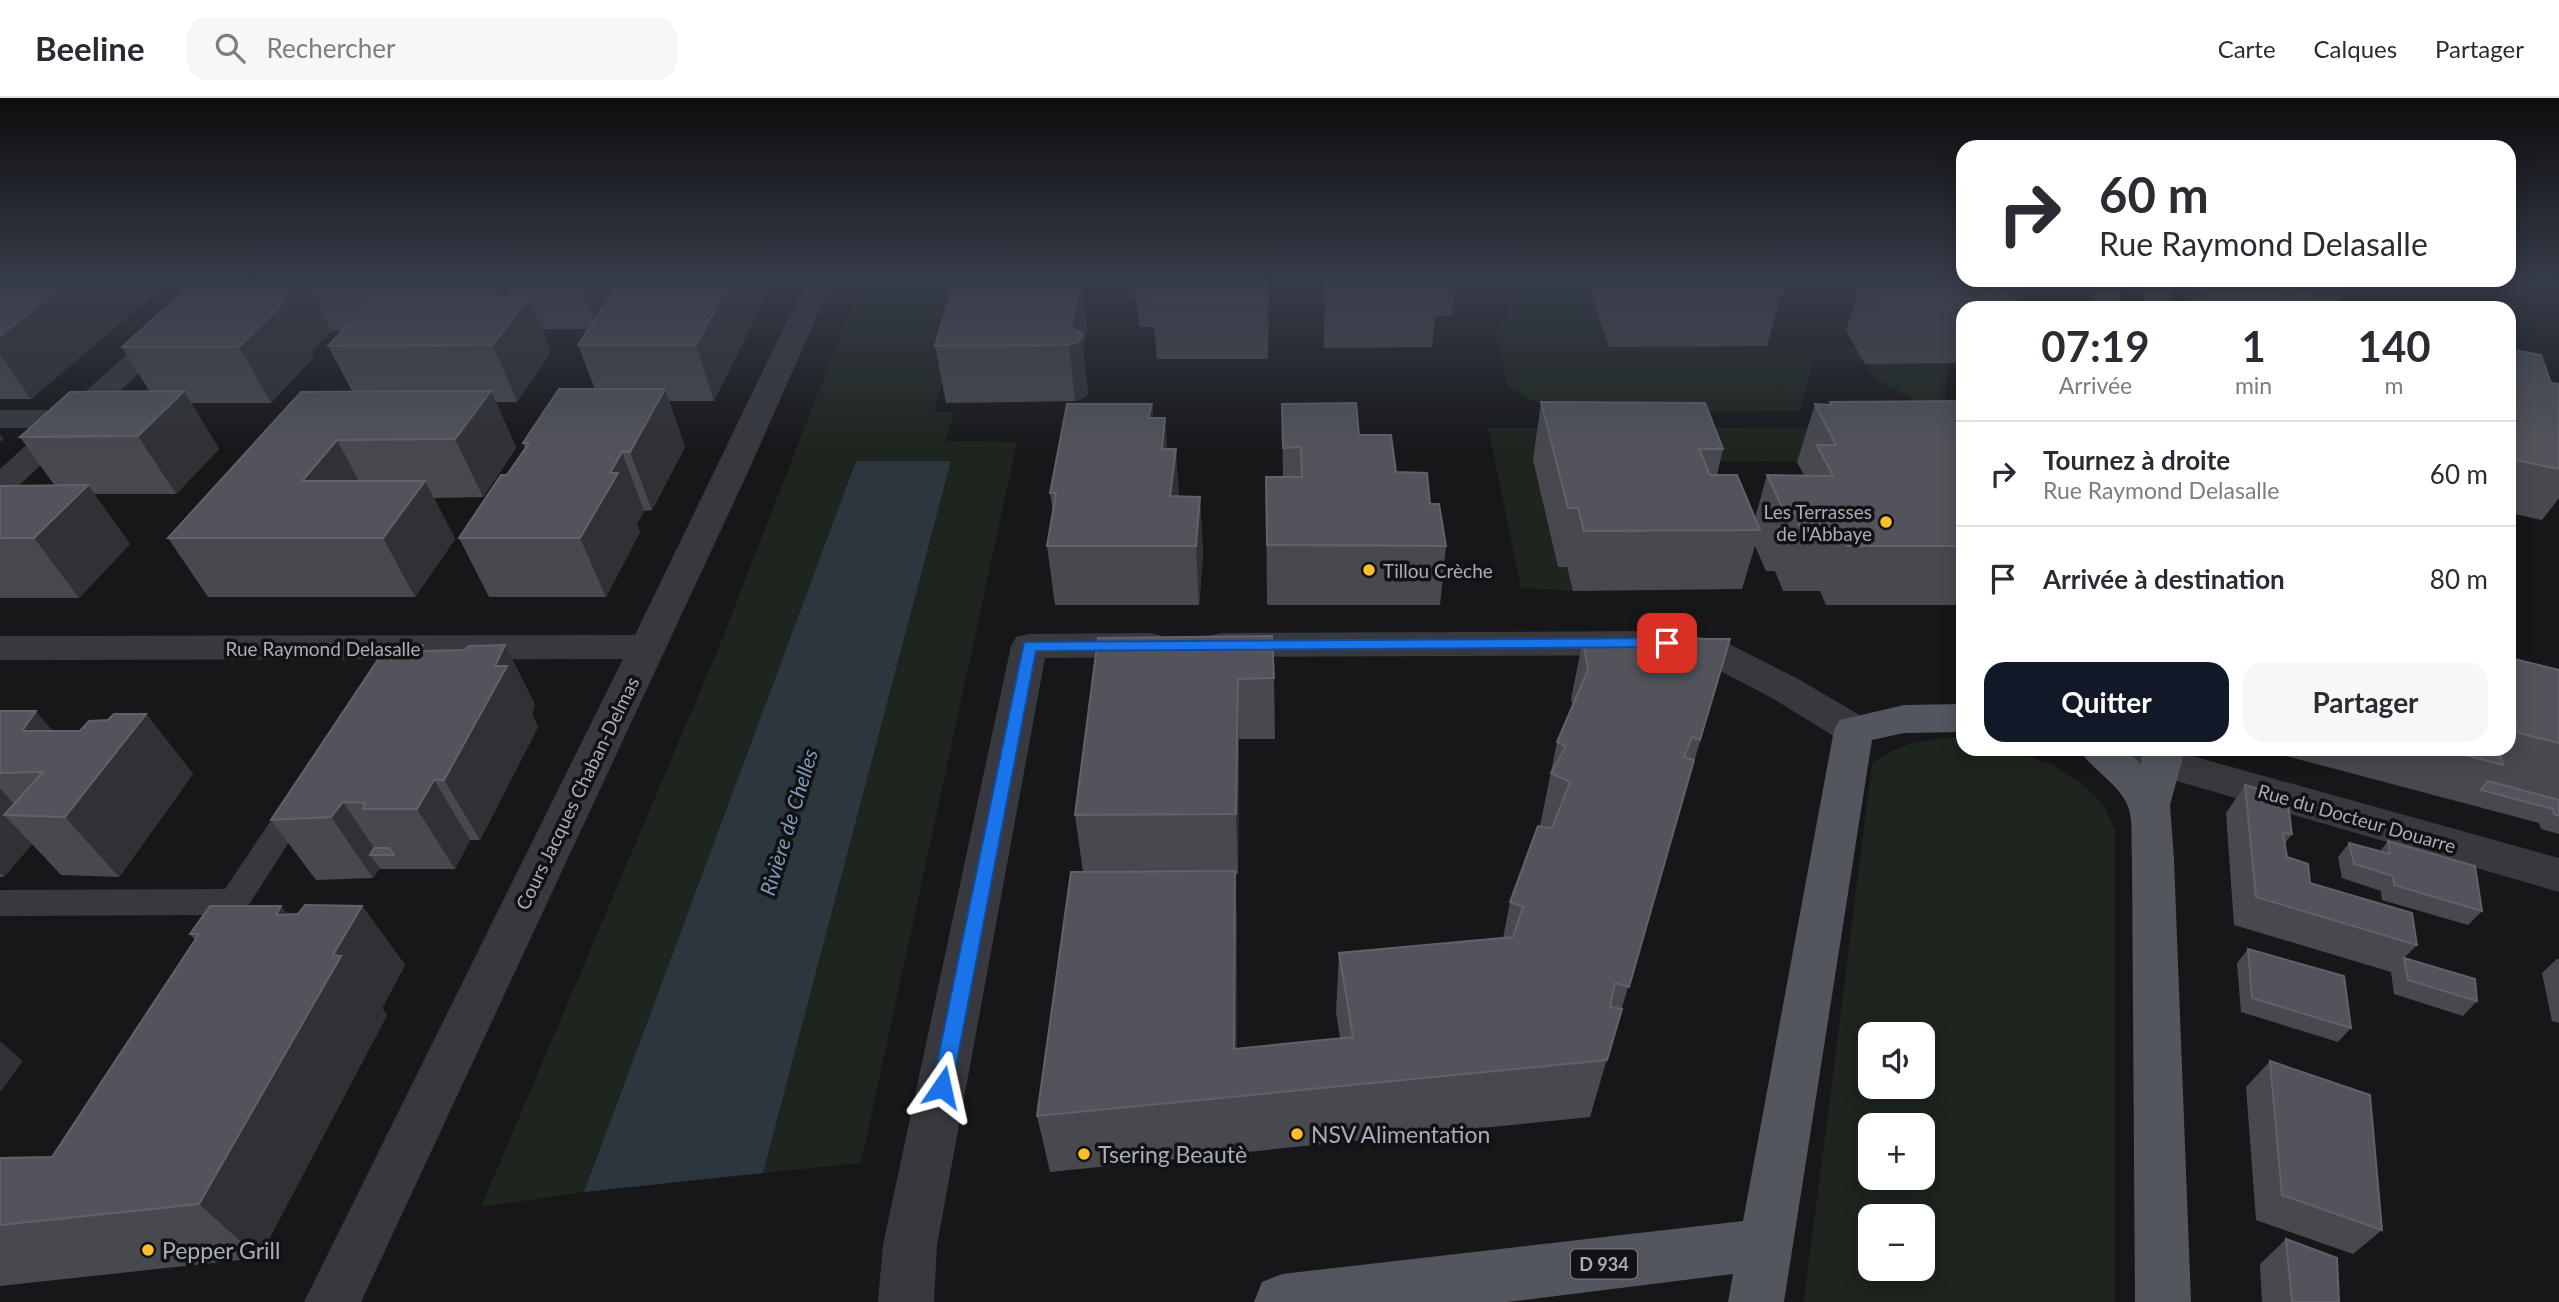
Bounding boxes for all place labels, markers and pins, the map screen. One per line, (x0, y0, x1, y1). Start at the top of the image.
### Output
place label: Les Terrasses de l'Abbaye (1764, 500, 1872, 545)
marker: Les Terrasses de l'Abbaye (1878, 514, 1894, 530)
place label: Tillou Crèche (1383, 559, 1493, 582)
marker: Tillou Crèche (1361, 562, 1377, 578)
pin (1637, 613, 1697, 673)
place label: NSV Alimentation (1311, 1120, 1490, 1148)
marker: NSV Alimentation (1289, 1126, 1305, 1142)
place label: Tsering Beautè (1098, 1140, 1247, 1168)
marker: Tsering Beautè (1076, 1146, 1092, 1162)
place label: Pepper Grill (162, 1236, 280, 1264)
marker: Pepper Grill (140, 1242, 156, 1258)

